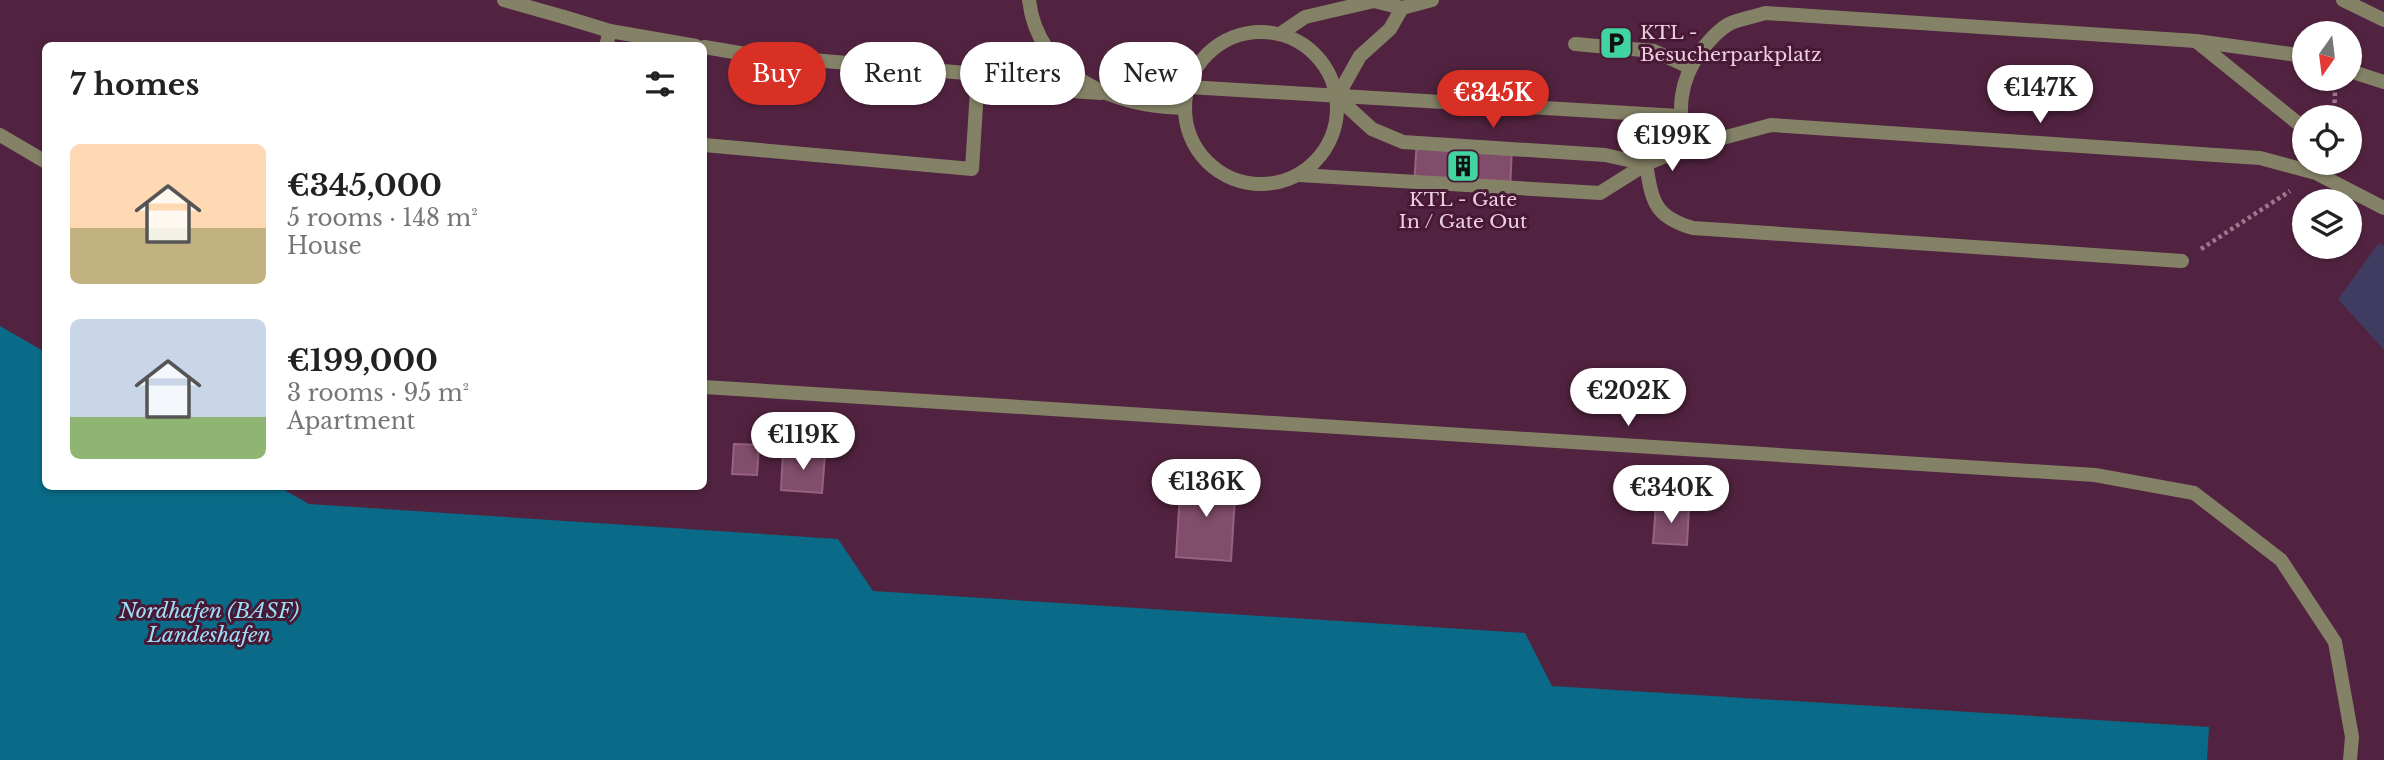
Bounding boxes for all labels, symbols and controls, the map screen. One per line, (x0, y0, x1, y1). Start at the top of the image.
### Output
place label: KTL - Besucherparkplatz (1640, 21, 1822, 66)
north arrow (2292, 21, 2362, 91)
map controls (2292, 21, 2362, 259)
parking icon: KTL - Besucherparkplatz (1597, 24, 1635, 62)
chip: Buy (728, 42, 826, 105)
chip: Rent (840, 42, 946, 105)
chip: Filters (960, 42, 1085, 105)
chip: New (1099, 42, 1202, 105)
icon: filters (641, 65, 679, 103)
text: 7 homes (70, 66, 199, 103)
pin: €147K (1991, 66, 2089, 125)
pin: €345K (1444, 71, 1542, 130)
text: €147K (2003, 74, 2077, 102)
text: €345K (1453, 79, 1533, 107)
button: locate (2292, 105, 2362, 175)
pin: €199K (1623, 114, 1721, 173)
text: €199K (1633, 122, 1711, 150)
building icon: KTL - Gate In / Gate Out (1444, 147, 1482, 185)
text: €345,000 (287, 167, 442, 204)
icon: home (126, 172, 210, 256)
place label: KTL - Gate In / Gate Out (1399, 188, 1528, 233)
button: layers (2292, 189, 2362, 259)
text: 5 rooms · 148 m² (287, 204, 478, 232)
text: House (287, 232, 362, 260)
text: €199,000 (287, 342, 438, 379)
icon: home (126, 347, 210, 431)
pin: €202K (1579, 368, 1677, 428)
text: €202K (1586, 377, 1670, 405)
text: 3 rooms · 95 m² (287, 379, 469, 407)
text: Apartment (287, 407, 415, 435)
pin: €119K (754, 412, 852, 472)
text: €119K (767, 421, 839, 449)
pin: €136K (1157, 460, 1255, 519)
pin: €340K (1622, 466, 1720, 525)
text: €136K (1168, 468, 1244, 496)
text: €340K (1629, 474, 1713, 502)
water label: Nordhafen (BASF) Landeshafen (118, 598, 299, 648)

